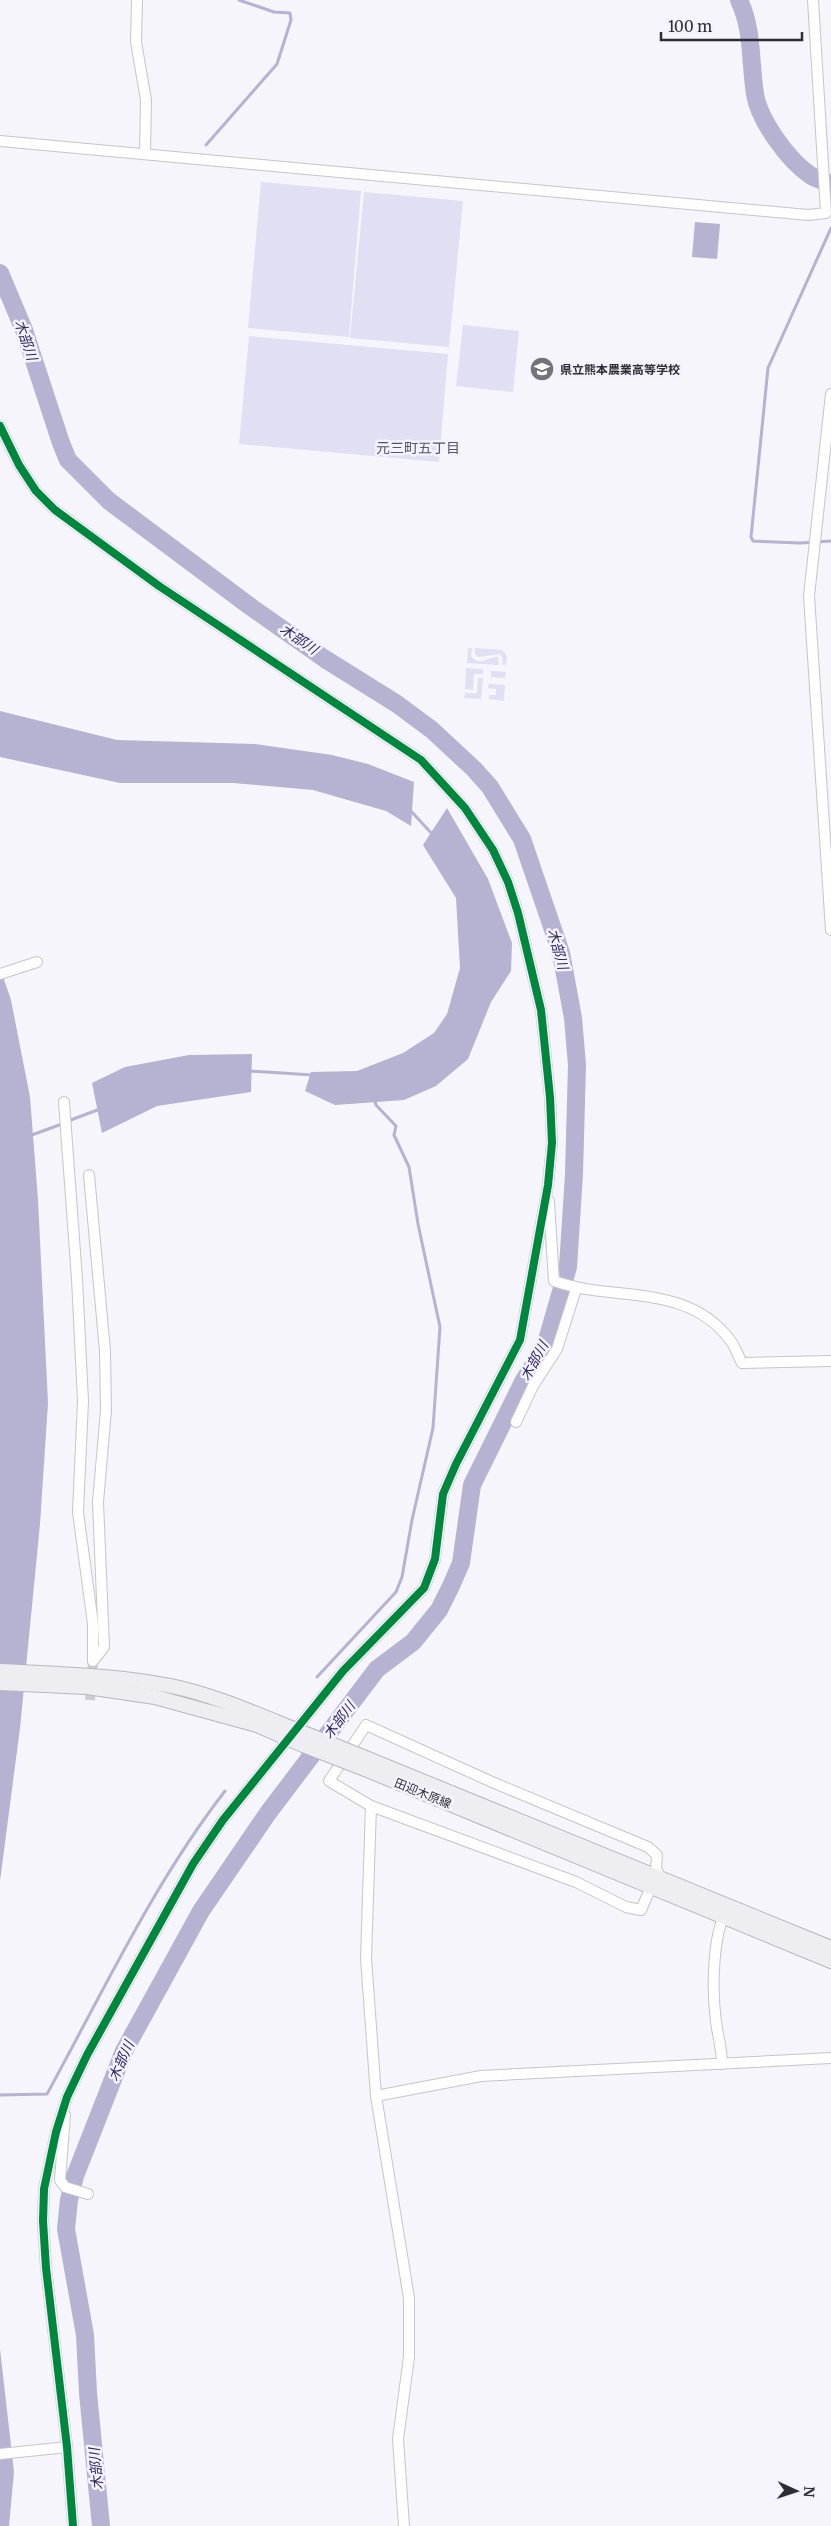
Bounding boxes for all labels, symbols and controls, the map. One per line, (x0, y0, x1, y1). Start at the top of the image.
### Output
scale bar (661, 10, 802, 42)
text: 100 m (668, 17, 712, 36)
water label: 木部川 (11, 317, 42, 365)
school or university icon: 県立熊本農業高等学校 (529, 356, 555, 382)
place label: 県立熊本農業高等学校 (560, 362, 680, 377)
district label: 元三町五丁目 (376, 439, 460, 457)
water label: 木部川 (277, 620, 323, 659)
water label: 木部川 (544, 926, 573, 974)
water label: 木部川 (516, 1337, 553, 1384)
water label: 木部川 (319, 1696, 360, 1742)
street label: 田迎木原線 (392, 1775, 454, 1811)
water label: 木部川 (104, 2036, 139, 2084)
water label: 木部川 (85, 2445, 107, 2491)
north arrow (771, 2466, 821, 2516)
text: N (800, 2486, 818, 2498)

